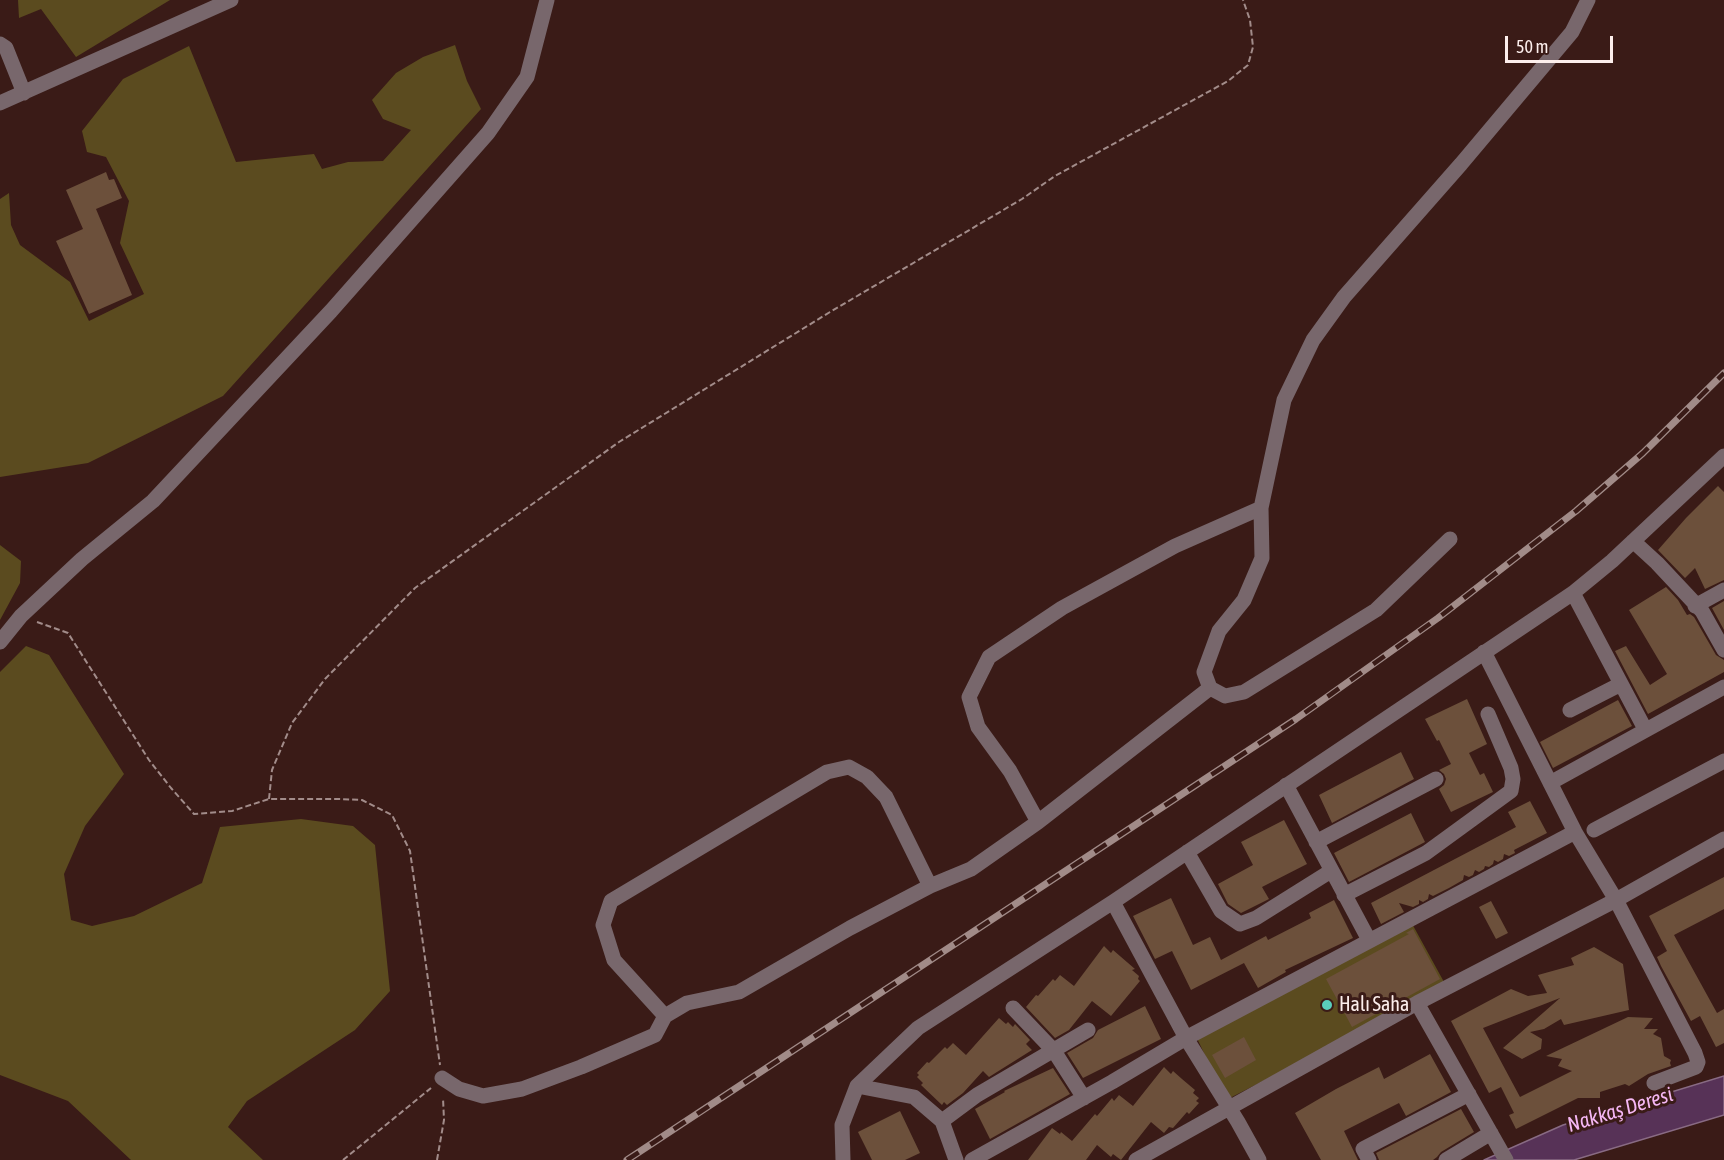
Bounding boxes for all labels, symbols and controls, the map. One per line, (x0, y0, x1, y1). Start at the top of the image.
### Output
scale bar (1508, 24, 1616, 62)
text: 50 m (1516, 36, 1548, 57)
place label: Halı Saha (1339, 993, 1409, 1017)
marker: Halı Saha (1320, 998, 1334, 1012)
water label: Nakkaş Deresi (1564, 1082, 1676, 1138)

